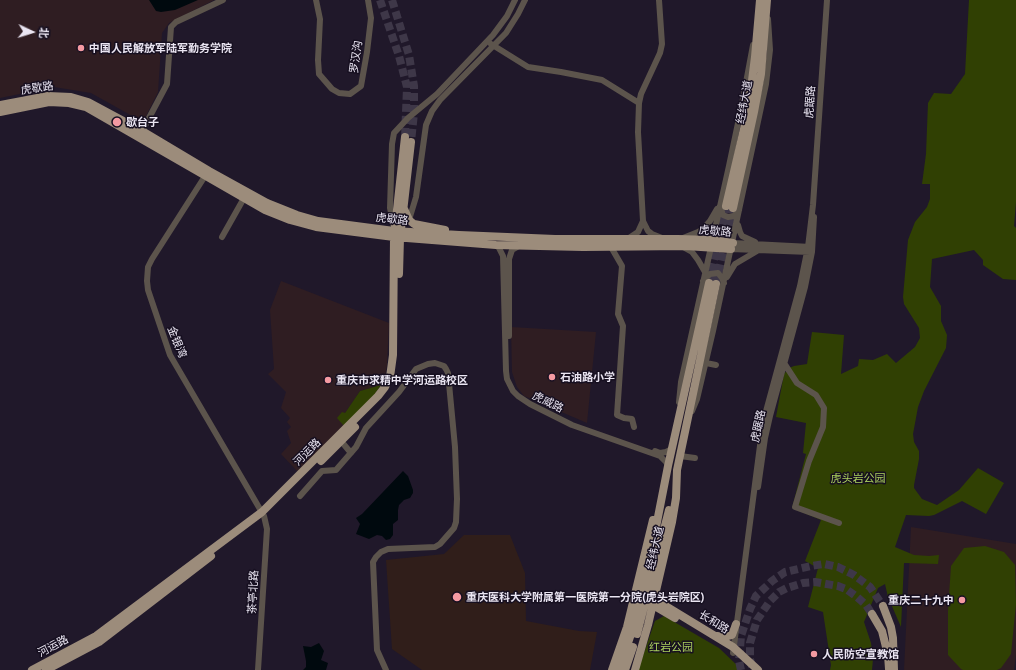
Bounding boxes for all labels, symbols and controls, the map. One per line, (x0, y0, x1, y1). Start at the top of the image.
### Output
north arrow (12, 12, 52, 52)
text: 北 (38, 27, 50, 39)
street label: 罗汉沟 (347, 40, 365, 74)
place label: 中国人民解放军陆军勤务学院 (89, 41, 232, 55)
marker: 中国人民解放军陆军勤务学院 (76, 43, 86, 53)
street label: 虎歇路 (20, 79, 54, 97)
street label: 经纬大道 (733, 79, 755, 125)
street label: 虎踞路 (802, 85, 818, 119)
place label: 歇台子 (126, 115, 159, 129)
marker: 歇台子 (111, 116, 123, 128)
street label: 虎歇路 (375, 211, 409, 227)
street label: 虎歇路 (698, 223, 732, 239)
street label: 金银湾 (165, 324, 189, 360)
place label: 石油路小学 (560, 370, 615, 384)
marker: 石油路小学 (547, 372, 557, 382)
place label: 重庆市求精中学河运路校区 (336, 373, 468, 387)
marker: 重庆市求精中学河运路校区 (323, 375, 333, 385)
street label: 虎威路 (530, 389, 566, 415)
street label: 虎踞路 (748, 408, 768, 444)
street label: 河运路 (291, 436, 323, 468)
park label: 虎头岩公园 (831, 471, 885, 485)
street label: 经纬大道 (644, 525, 666, 571)
street label: 茶亭北路 (245, 570, 261, 614)
place label: 重庆医科大学附属第一医院第一分院(虎头岩院区) (466, 590, 705, 604)
marker: 重庆医科大学附属第一医院第一分院(虎头岩院区) (451, 591, 463, 603)
place label: 重庆二十九中 (888, 593, 954, 607)
marker: 重庆二十九中 (957, 595, 967, 605)
street label: 长和路 (696, 608, 732, 636)
street label: 河运路 (35, 632, 71, 660)
park label: 红岩公园 (649, 640, 693, 654)
place label: 人民防空宣教馆 (822, 647, 899, 661)
marker: 人民防空宣教馆 (809, 649, 819, 659)

